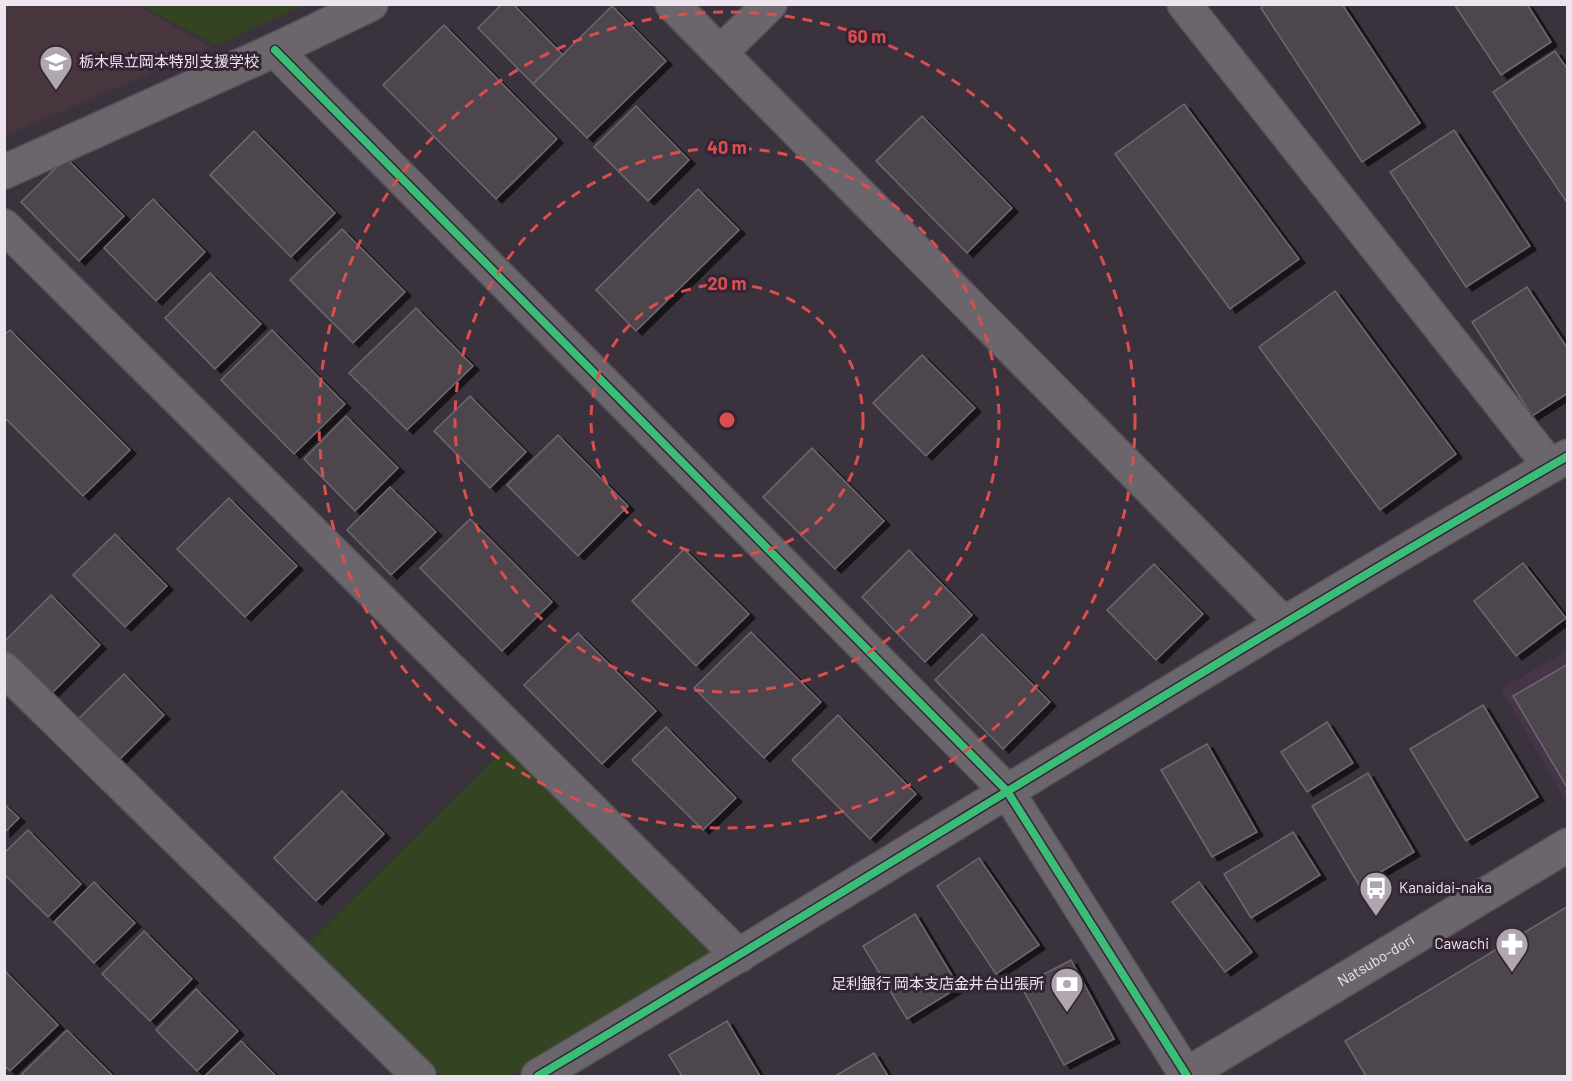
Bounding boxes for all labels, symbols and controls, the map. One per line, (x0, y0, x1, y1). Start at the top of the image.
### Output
text: 60 m (848, 25, 886, 47)
school or university icon: 栃木県立岡本特別支援学校 (38, 44, 74, 91)
place label: 栃木県立岡本特別支援学校 (79, 52, 259, 70)
text: 40 m (707, 136, 747, 158)
text: 20 m (708, 272, 746, 294)
centre of rings (717, 410, 737, 430)
bus stop icon: Kanaidai-naka (1358, 870, 1394, 917)
place label: Kanaidai-naka (1399, 878, 1492, 896)
pharmacy icon: Cawachi (1494, 926, 1530, 973)
street label: Natsubo-dori (1334, 930, 1417, 990)
place label: Cawachi (1434, 934, 1489, 952)
bank icon: 足利銀行 岡本支店金井台出張所 (1049, 966, 1085, 1013)
place label: 足利銀行 岡本支店金井台出張所 (831, 974, 1044, 992)

